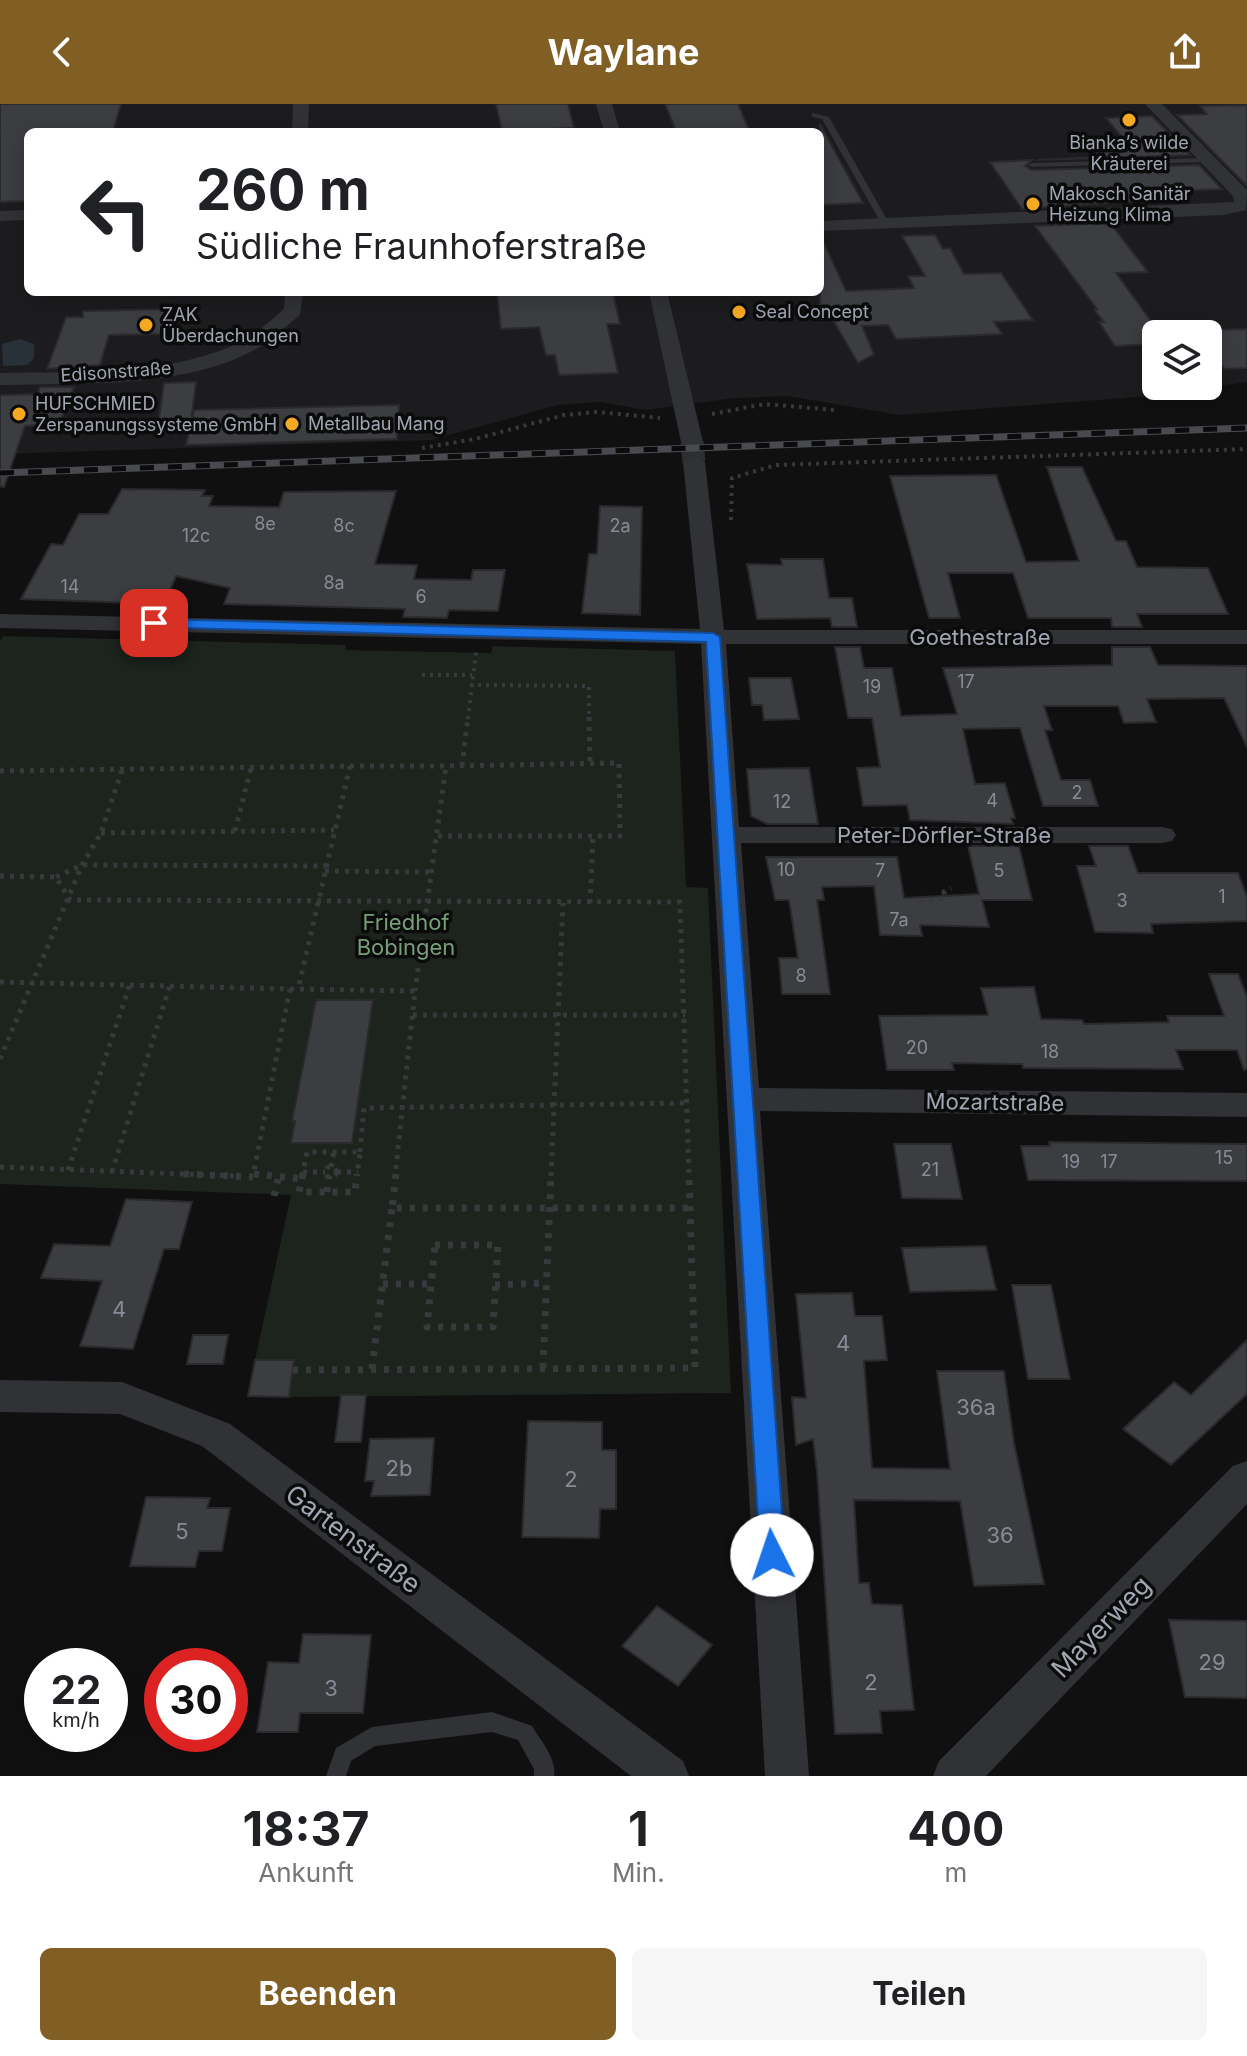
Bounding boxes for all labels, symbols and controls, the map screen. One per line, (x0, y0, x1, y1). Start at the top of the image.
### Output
icon: back (40, 30, 84, 74)
text: Waylane (548, 30, 699, 74)
icon: share (1163, 30, 1207, 74)
marker: Bianka’s wilde Kräuterei (1120, 111, 1138, 129)
place label: Bianka’s wilde Kräuterei (1069, 132, 1189, 174)
text: 260 m (196, 156, 370, 224)
icon: left (64, 160, 168, 264)
place label: Makosch Sanitär Heizung Klima (1049, 183, 1191, 225)
marker: Makosch Sanitär Heizung Klima (1024, 195, 1042, 213)
text: Südliche Fraunhoferstraße (196, 224, 647, 268)
place label: Seal Concept (755, 301, 869, 322)
marker: Seal Concept (730, 303, 748, 321)
place label: ZAK Überdachungen (162, 304, 299, 346)
marker: ZAK Überdachungen (137, 316, 155, 334)
map controls (1142, 320, 1222, 400)
button: layers (1142, 320, 1222, 400)
street label: Edisonstraße (60, 357, 172, 386)
place label: HUFSCHMIED Zerspanungssysteme GmbH (35, 393, 277, 435)
marker: HUFSCHMIED Zerspanungssysteme GmbH (10, 405, 28, 423)
place label: Metallbau Mang (308, 413, 445, 434)
marker: Metallbau Mang (283, 415, 301, 433)
house number: 8e (254, 513, 276, 534)
house number: 8c (333, 515, 355, 536)
house number: 2a (609, 515, 631, 536)
house number: 12c (182, 525, 210, 546)
house number: 8a (323, 572, 345, 593)
house number: 14 (61, 576, 79, 597)
house number: 6 (415, 586, 427, 607)
pin (120, 589, 188, 657)
icon: arrive (132, 601, 176, 645)
street label: Goethestraße (909, 624, 1051, 650)
house number: 17 (957, 671, 975, 692)
house number: 19 (863, 676, 881, 697)
house number: 2 (1072, 782, 1082, 803)
house number: 4 (986, 790, 998, 811)
house number: 12 (773, 791, 791, 812)
street label: Peter-Dörfler-Straße (837, 822, 1051, 848)
house number: 10 (777, 859, 795, 880)
house number: 7 (875, 860, 885, 881)
house number: 5 (994, 860, 1004, 881)
house number: 1 (1218, 886, 1226, 907)
house number: 3 (1116, 890, 1128, 911)
park label: Friedhof Bobingen (357, 909, 455, 960)
house number: 7a (889, 909, 909, 930)
house number: 8 (795, 965, 807, 986)
house number: 20 (906, 1037, 928, 1058)
house number: 18 (1041, 1041, 1059, 1062)
street label: Mozartstraße (925, 1088, 1065, 1116)
house number: 15 (1215, 1147, 1233, 1168)
house number: 19 (1062, 1151, 1080, 1172)
house number: 17 (1100, 1151, 1118, 1172)
house number: 21 (921, 1159, 939, 1180)
house number: 4 (112, 1296, 126, 1322)
house number: 4 (836, 1330, 850, 1356)
house number: 36a (956, 1394, 996, 1420)
house number: 2b (386, 1455, 412, 1481)
house number: 2 (564, 1466, 578, 1492)
street label: Gartenstraße (280, 1478, 427, 1599)
position arrow (730, 1513, 814, 1597)
house number: 5 (175, 1518, 189, 1544)
house number: 36 (986, 1522, 1014, 1548)
street label: Mayerweg (1045, 1570, 1157, 1684)
speed limit sign: 30 (144, 1648, 248, 1752)
house number: 29 (1198, 1649, 1226, 1675)
text: 22 (51, 1665, 101, 1714)
house number: 2 (864, 1669, 878, 1695)
house number: 3 (324, 1675, 338, 1701)
text: km/h (52, 1708, 100, 1732)
text: 18:37 (243, 1799, 369, 1858)
text: 1 (628, 1799, 649, 1858)
text: 400 (907, 1799, 1004, 1858)
text: Ankunft (258, 1857, 354, 1888)
text: Min. (612, 1857, 665, 1888)
text: m (944, 1857, 967, 1888)
button: Beenden (40, 1948, 616, 2040)
button: Teilen (632, 1948, 1207, 2040)

